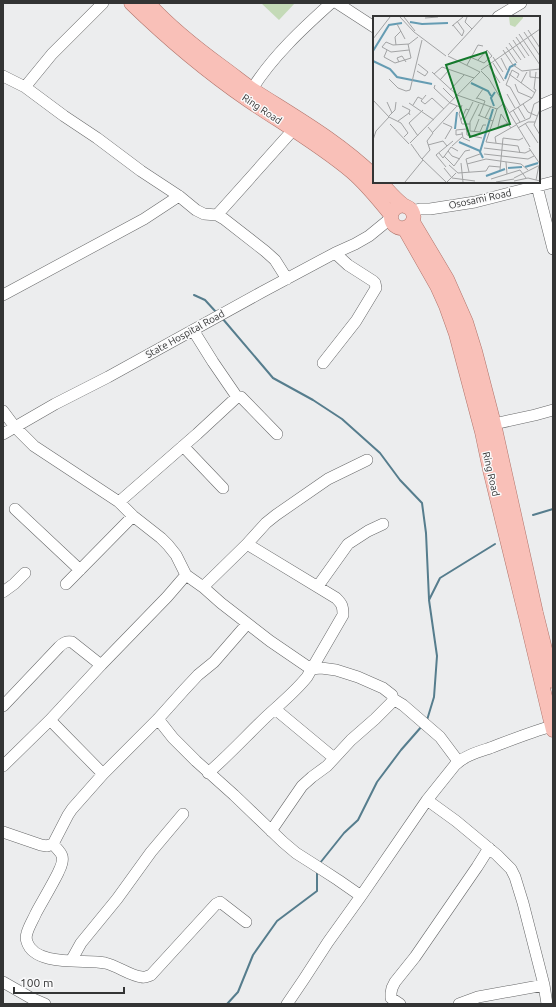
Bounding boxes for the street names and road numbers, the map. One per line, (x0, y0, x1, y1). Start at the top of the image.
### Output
street label: Ring Road (240, 92, 284, 126)
street label: Ososami Road (448, 187, 513, 211)
street label: State Hospital Road (144, 308, 226, 360)
street label: Ring Road (481, 451, 502, 498)

